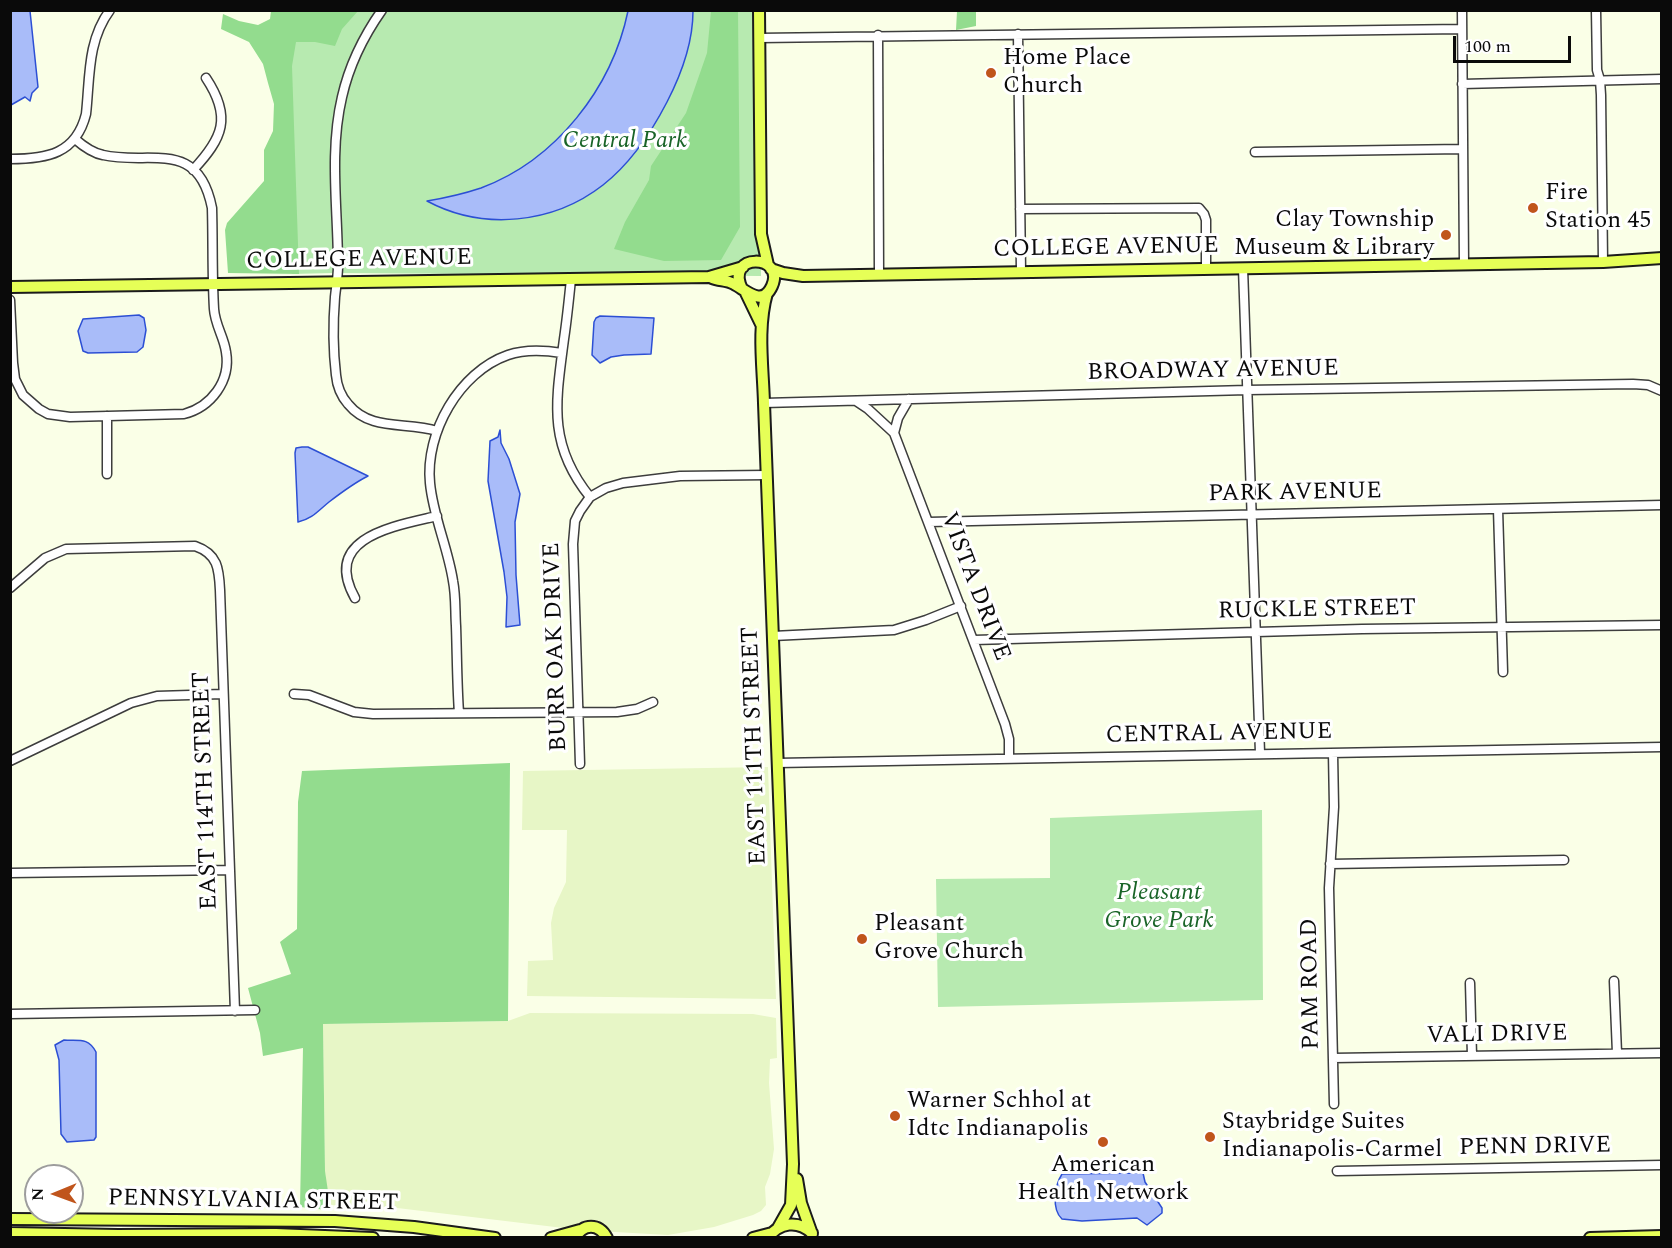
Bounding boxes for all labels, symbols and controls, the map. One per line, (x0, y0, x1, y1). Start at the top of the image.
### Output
scale bar (1456, 24, 1574, 62)
text: 100 m (1464, 33, 1511, 60)
place label: Home Place Church (1003, 45, 1131, 101)
marker: Home Place Church (984, 66, 998, 80)
park label: Central Park (563, 128, 687, 156)
place label: Fire Station 45 (1545, 180, 1651, 236)
marker: Fire Station 45 (1526, 201, 1540, 215)
place label: Clay Township Museum & Library (1234, 207, 1434, 263)
marker: Clay Township Museum & Library (1439, 228, 1453, 242)
street label: COLLEGE AVENUE (993, 233, 1219, 265)
street label: COLLEGE AVENUE (246, 245, 472, 277)
street label: BROADWAY AVENUE (1087, 355, 1339, 389)
street label: PARK AVENUE (1208, 478, 1382, 510)
street label: VISTA DRIVE (933, 509, 1015, 665)
street label: BURR OAK DRIVE (539, 542, 575, 752)
street label: RUCKLE STREET (1218, 595, 1416, 627)
street label: EAST 111TH STREET (737, 626, 775, 866)
street label: EAST 114TH STREET (188, 671, 226, 911)
street label: CENTRAL AVENUE (1105, 719, 1333, 751)
park label: Pleasant Grove Park (1104, 880, 1214, 936)
place label: Pleasant Grove Church (874, 911, 1024, 967)
street label: PAM ROAD (1296, 918, 1328, 1050)
marker: Pleasant Grove Church (855, 932, 869, 946)
street label: VALI DRIVE (1426, 1020, 1568, 1052)
place label: Warner Schhol at Idtc Indianapolis (907, 1088, 1091, 1144)
marker: Warner Schhol at Idtc Indianapolis (888, 1109, 902, 1123)
place label: Staybridge Suites Indianapolis-Carmel (1222, 1109, 1442, 1165)
marker: Staybridge Suites Indianapolis-Carmel (1203, 1130, 1217, 1144)
street label: PENN DRIVE (1459, 1132, 1611, 1164)
marker: American Health Network (1096, 1135, 1110, 1149)
place label: American Health Network (1017, 1152, 1189, 1208)
north arrow (24, 1164, 84, 1224)
street label: PENNSYLVANIA STREET (107, 1185, 399, 1219)
text: N (26, 1188, 50, 1201)

